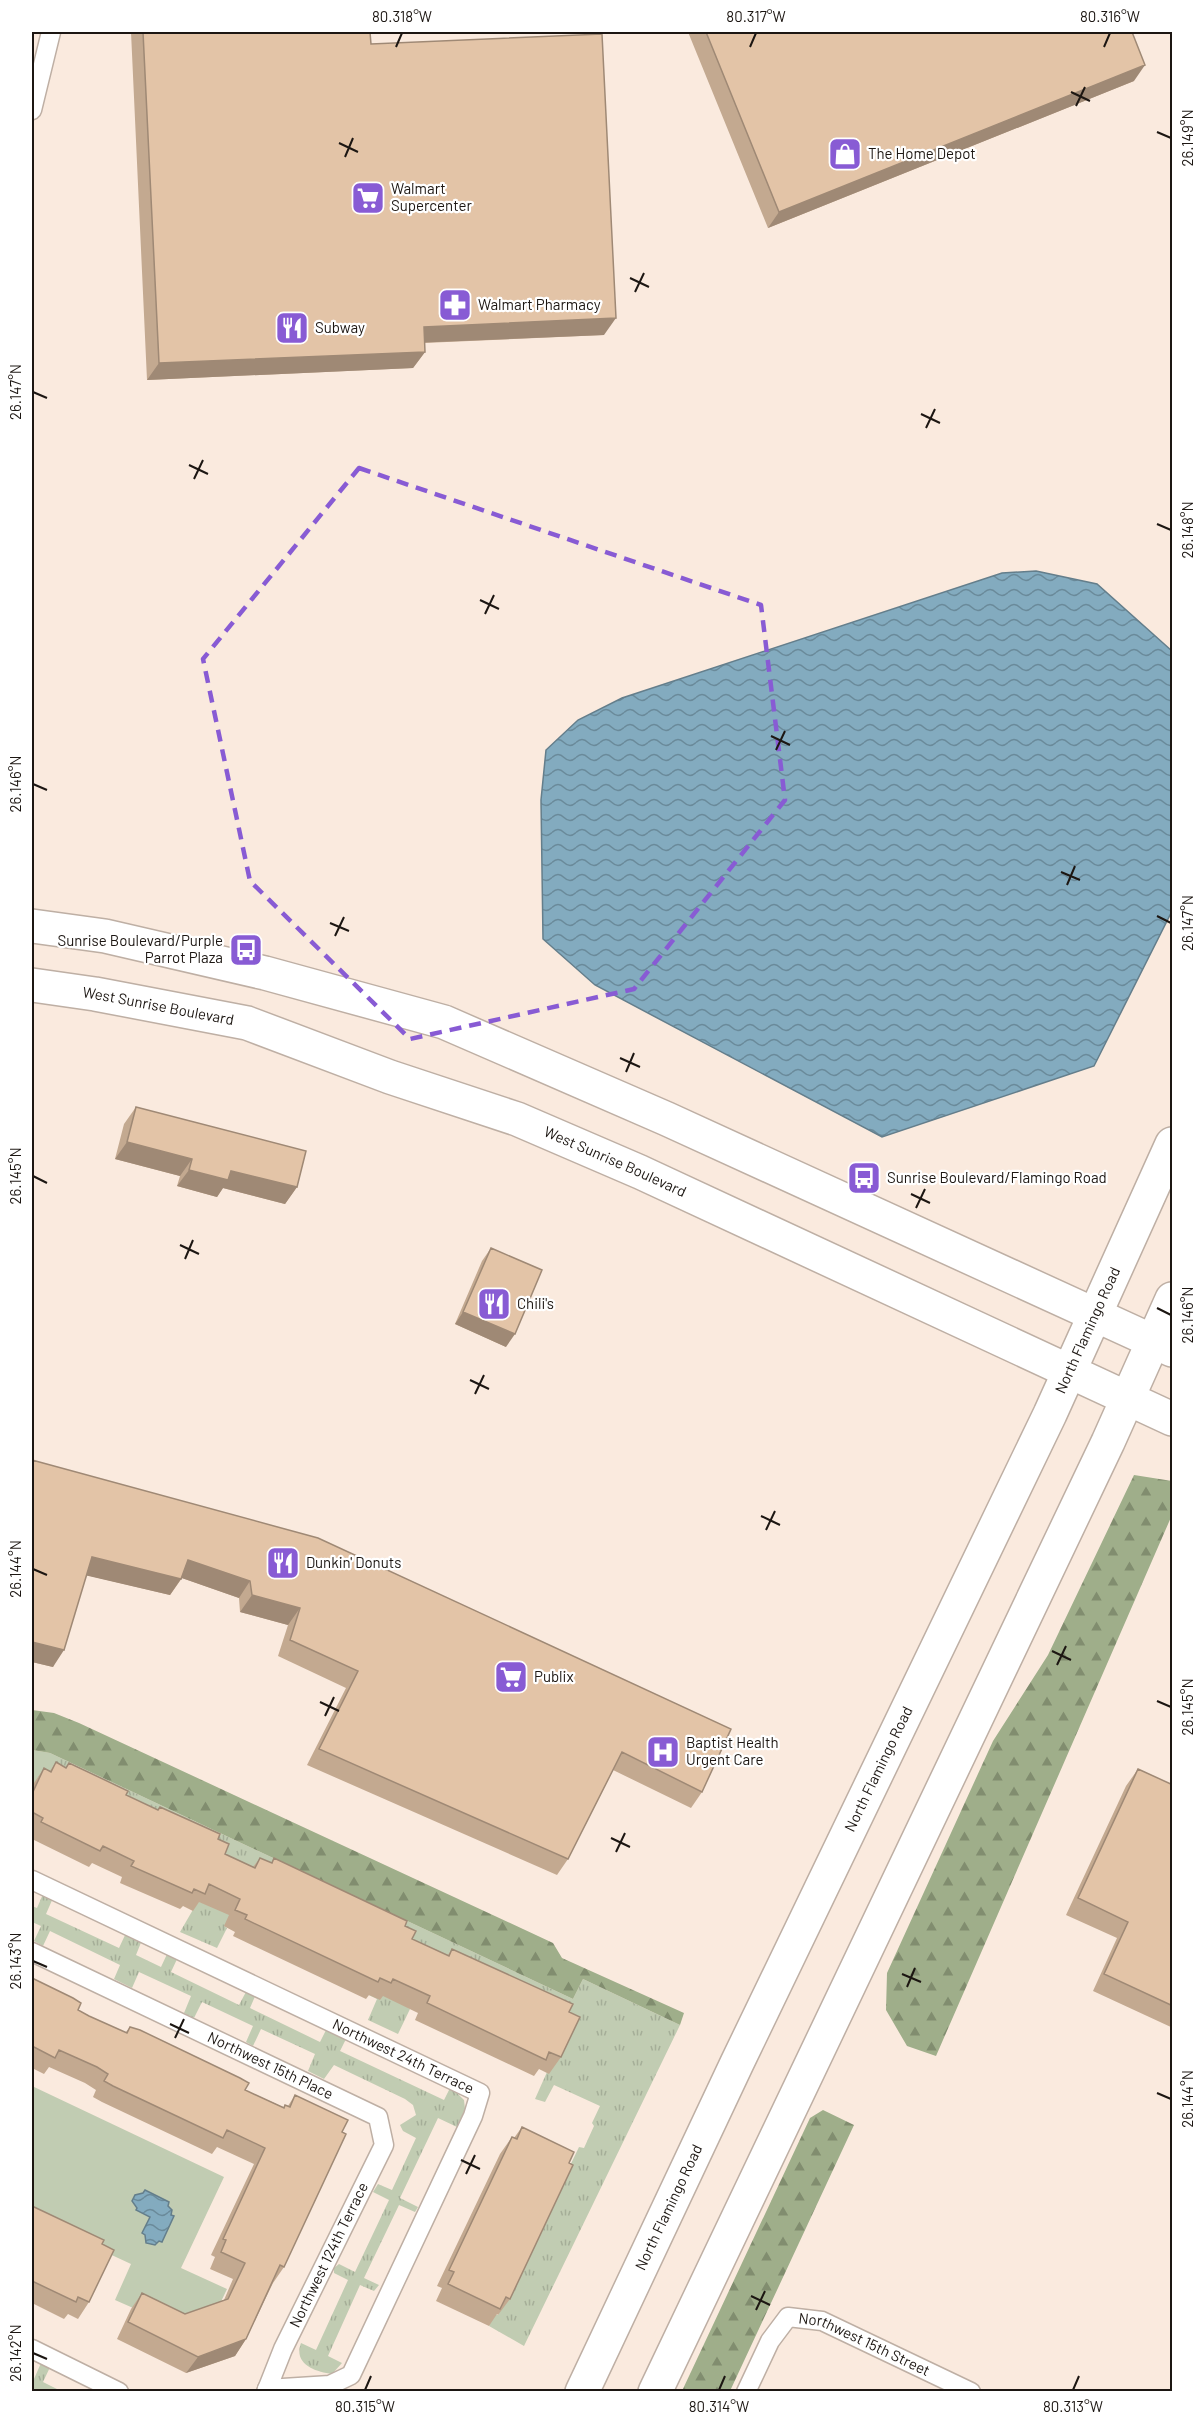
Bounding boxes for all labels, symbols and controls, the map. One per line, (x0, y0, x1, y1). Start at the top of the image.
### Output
text: 80.318°W (372, 7, 432, 25)
text: 80.317°W (726, 7, 786, 25)
text: 80.316°W (1080, 7, 1140, 25)
text: 26.149°N (1178, 109, 1196, 167)
shop icon: The Home Depot (827, 136, 863, 172)
place label: The Home Depot (868, 144, 976, 162)
place label: Walmart Supercenter (391, 179, 472, 214)
supermarket icon: Walmart Supercenter (350, 180, 386, 216)
pharmacy icon: Walmart Pharmacy (437, 287, 473, 323)
place label: Walmart Pharmacy (478, 295, 601, 313)
restaurant icon: Subway (274, 310, 310, 346)
place label: Subway (315, 318, 365, 336)
text: 26.147°N (6, 364, 24, 420)
text: 26.148°N (1178, 501, 1196, 559)
text: 26.146°N (6, 755, 24, 813)
text: 26.147°N (1178, 895, 1196, 951)
place label: Sunrise Boulevard/Purple Parrot Plaza (57, 931, 223, 966)
bus stop icon: Sunrise Boulevard/Purple Parrot Plaza (228, 932, 264, 968)
street label: West Sunrise Boulevard (82, 982, 236, 1028)
street label: West Sunrise Boulevard (542, 1122, 689, 1200)
text: 26.145°N (6, 1147, 24, 1205)
bus stop icon: Sunrise Boulevard/Flamingo Road (846, 1160, 882, 1196)
place label: Sunrise Boulevard/Flamingo Road (887, 1168, 1107, 1186)
street label: North Flamingo Road (1050, 1264, 1123, 1396)
restaurant icon: Chili's (476, 1286, 512, 1322)
text: 26.146°N (1178, 1286, 1196, 1344)
place label: Chili's (517, 1294, 554, 1312)
text: 26.144°N (6, 1540, 24, 1598)
restaurant icon: Dunkin' Donuts (265, 1545, 301, 1581)
place label: Dunkin' Donuts (306, 1553, 401, 1571)
supermarket icon: Publix (493, 1659, 529, 1695)
place label: Publix (534, 1667, 574, 1685)
text: 26.145°N (1178, 1678, 1196, 1736)
street label: North Flamingo Road (840, 1703, 916, 1834)
place label: Baptist Health Urgent Care (686, 1733, 779, 1768)
hospital icon: Baptist Health Urgent Care (645, 1734, 681, 1770)
text: 26.143°N (6, 1932, 24, 1990)
street label: Northwest 24th Terrace (330, 2014, 477, 2097)
street label: Northwest 15th Place (205, 2027, 336, 2102)
text: 26.144°N (1178, 2070, 1196, 2128)
street label: North Flamingo Road (631, 2141, 705, 2273)
street label: Northwest 124th Terrace (285, 2179, 371, 2330)
street label: Northwest 15th Street (798, 2308, 933, 2379)
text: 26.142°N (6, 2324, 24, 2382)
text: 80.315°W (335, 2397, 395, 2415)
text: 80.314°W (689, 2397, 749, 2415)
text: 80.313°W (1043, 2397, 1103, 2415)

